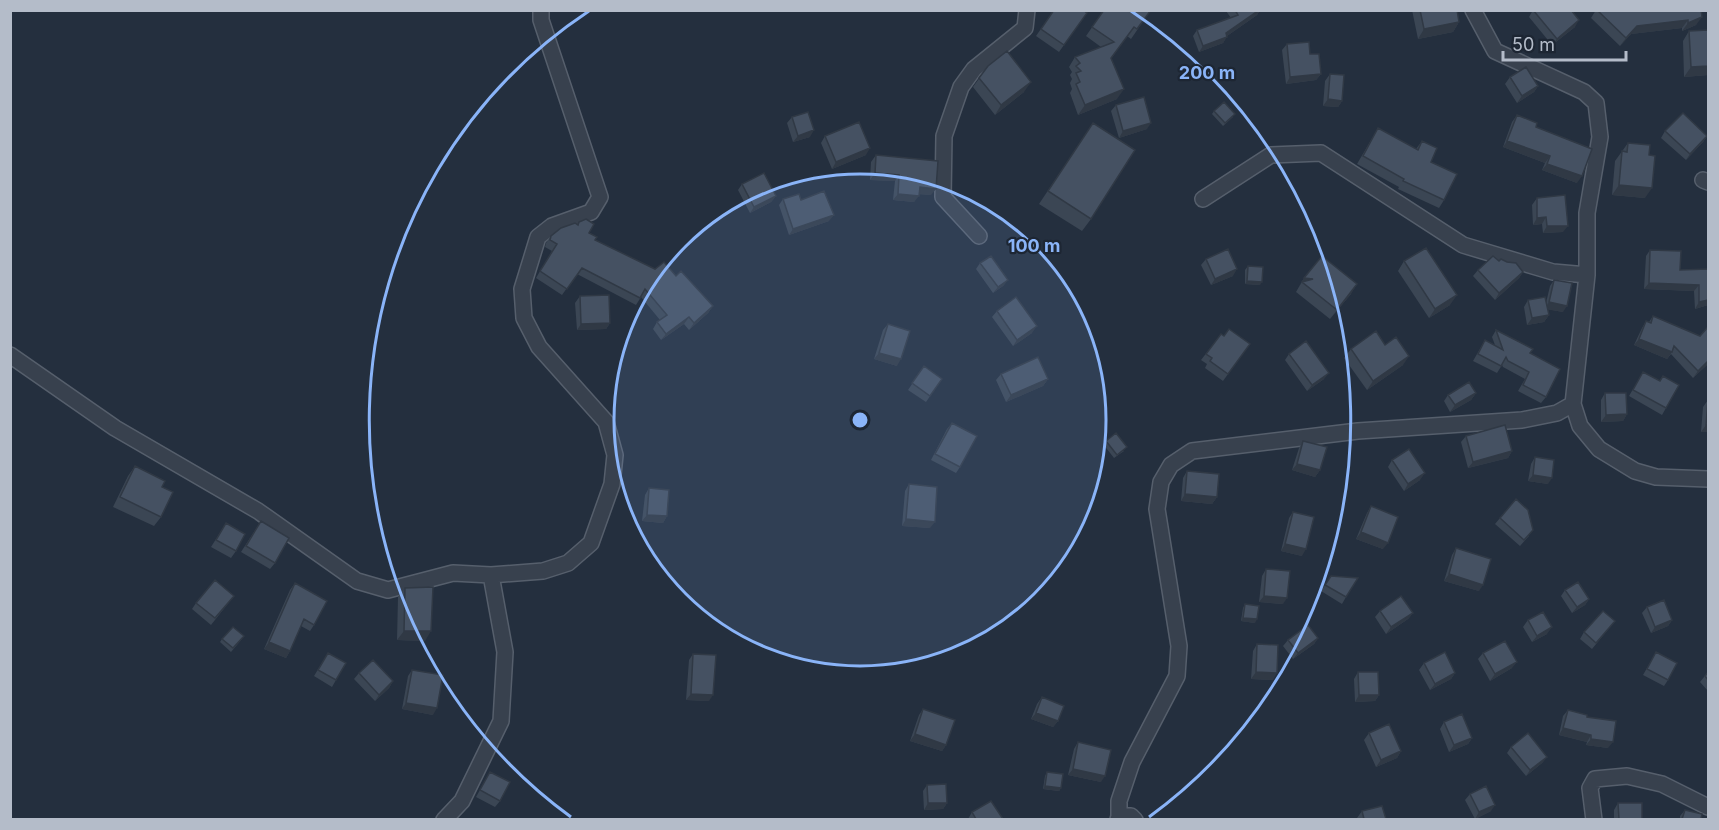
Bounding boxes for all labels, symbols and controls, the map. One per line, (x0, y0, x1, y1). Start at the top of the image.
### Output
scale bar (1503, 24, 1626, 62)
text: 50 m (1512, 34, 1555, 55)
text: 200 m (1179, 62, 1235, 83)
text: 100 m (1008, 235, 1060, 256)
centre of rings (850, 410, 870, 430)

